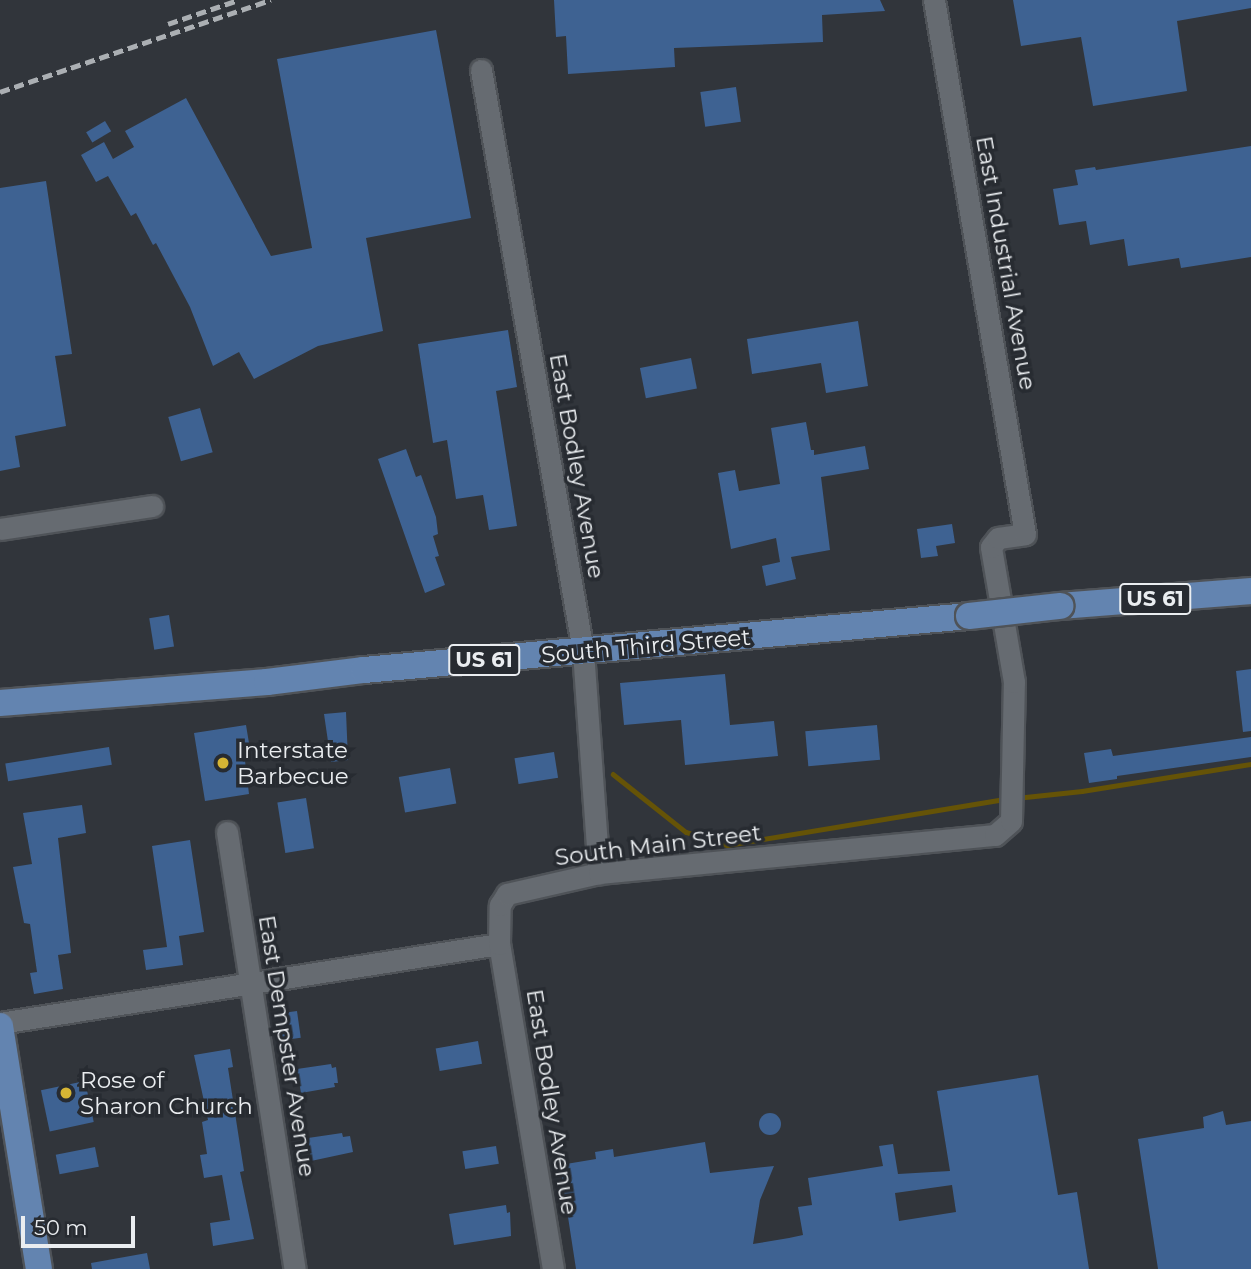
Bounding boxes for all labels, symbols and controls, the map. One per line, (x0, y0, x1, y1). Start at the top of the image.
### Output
street label: East Industrial Avenue (970, 134, 1042, 392)
street label: East Bodley Avenue (544, 351, 610, 581)
road number: US 61 (1118, 582, 1192, 616)
street label: South Third Street (540, 623, 752, 669)
road number: US 61 (447, 642, 521, 678)
place label: Interstate Barbecue (237, 736, 349, 790)
marker: Interstate Barbecue (215, 755, 231, 771)
street label: South Main Street (553, 819, 763, 871)
street label: East Dempster Avenue (253, 913, 321, 1179)
street label: East Bodley Avenue (521, 987, 583, 1217)
place label: Rose of Sharon Church (80, 1066, 253, 1120)
marker: Rose of Sharon Church (58, 1085, 74, 1101)
scale bar (24, 1202, 138, 1246)
text: 50 m (34, 1215, 88, 1240)

